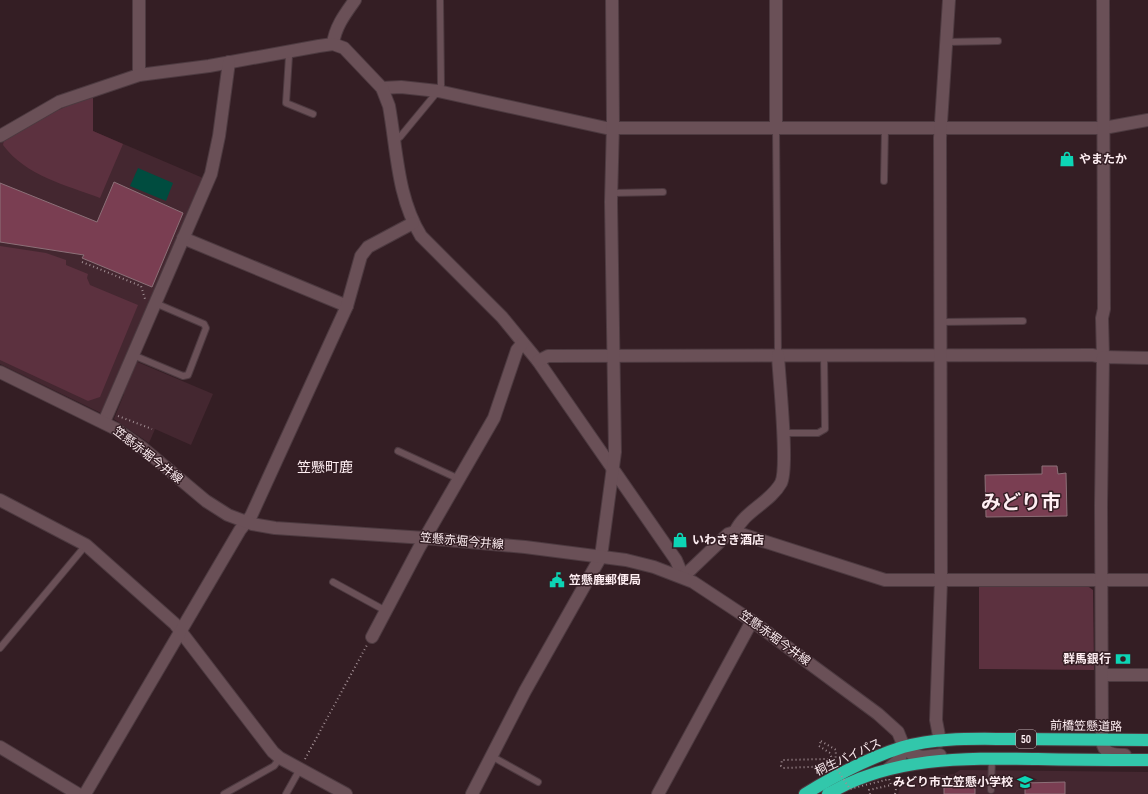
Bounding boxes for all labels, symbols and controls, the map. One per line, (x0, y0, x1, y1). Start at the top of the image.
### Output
shop icon: やまたか (1058, 150, 1076, 168)
place label: やまたか (1079, 152, 1127, 167)
street label: 笠懸赤堀今井線 (110, 424, 185, 487)
district label: 笠懸町鹿 (297, 459, 353, 476)
district label: みどり市 (981, 491, 1061, 515)
street label: 笠懸赤堀今井線 (419, 530, 504, 553)
shop icon: いわさき酒店 (671, 531, 689, 549)
place label: いわさき酒店 (692, 533, 764, 548)
public building icon: 笠懸鹿郵便局 (548, 571, 566, 589)
place label: 笠懸鹿郵便局 (568, 573, 641, 588)
street label: 笠懸赤堀今井線 (736, 608, 813, 669)
bank icon: 群馬銀行 (1114, 650, 1132, 668)
place label: 群馬銀行 (1063, 652, 1111, 667)
street label: 前橋笠懸道路 (1050, 718, 1122, 735)
road number: 50 (1016, 730, 1036, 748)
street label: 桐生バイパス (813, 735, 884, 779)
school or university icon: みどり市立笠懸小学校 (1016, 773, 1034, 791)
place label: みどり市立笠懸小学校 (893, 775, 1013, 790)

